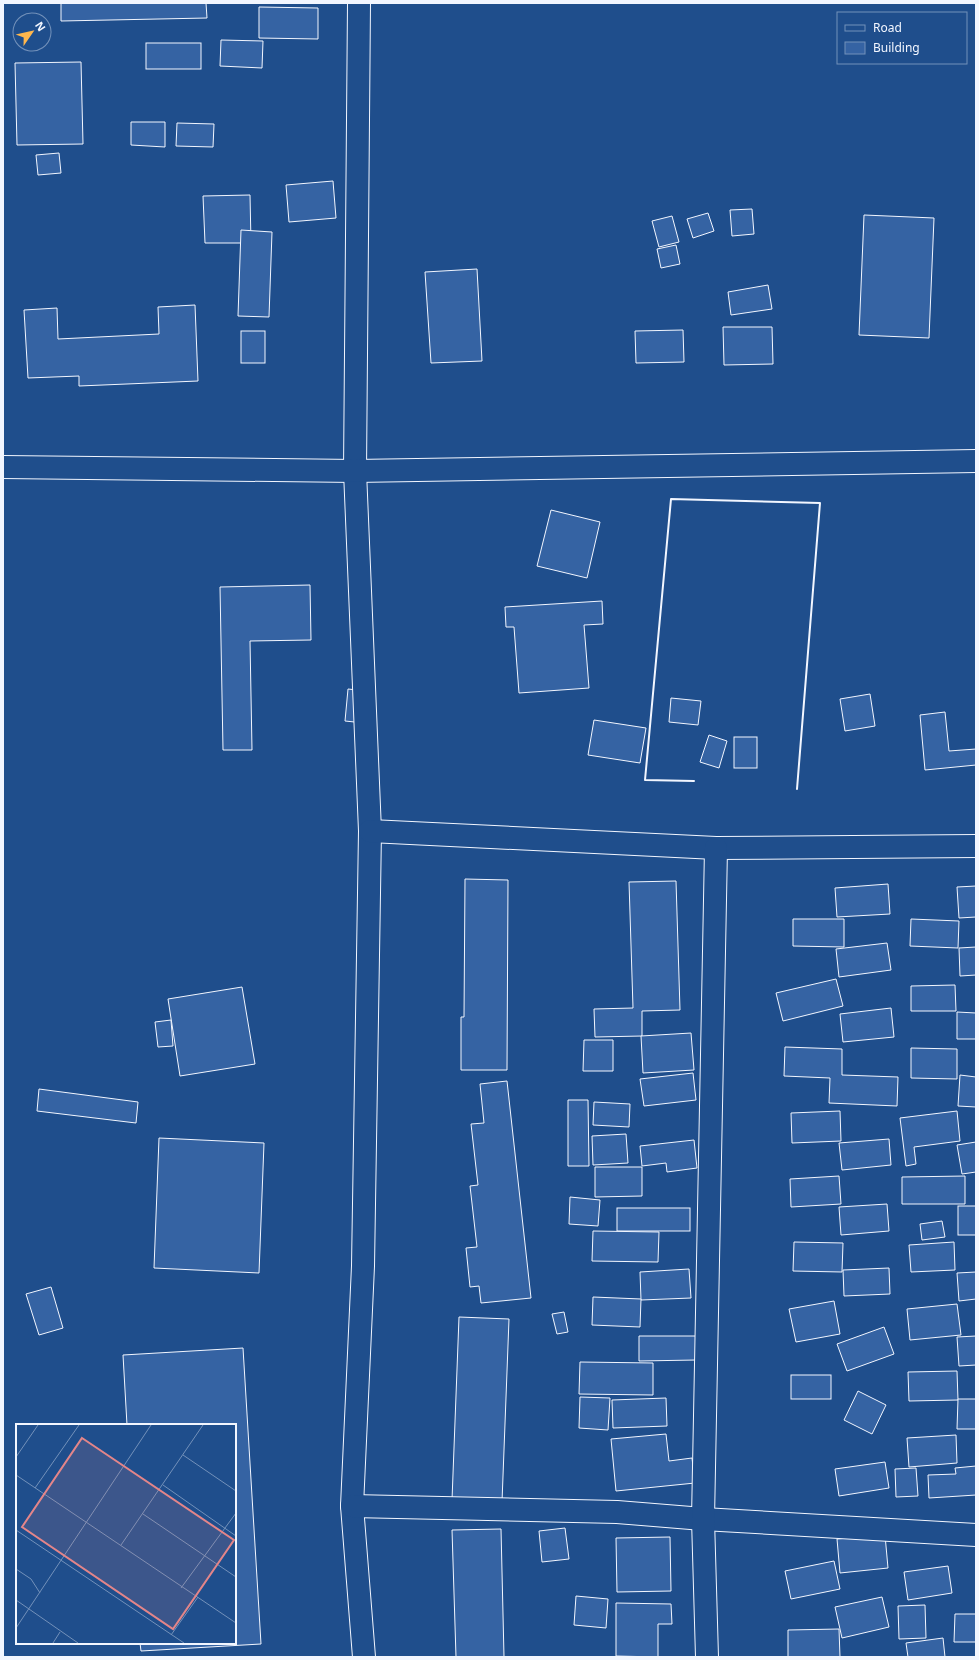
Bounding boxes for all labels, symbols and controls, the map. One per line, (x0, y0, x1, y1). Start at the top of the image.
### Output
north arrow (12, 12, 52, 52)
legend (837, 12, 967, 64)
text: N (32, 18, 49, 34)
text: Road (873, 19, 902, 36)
text: Building (873, 39, 920, 56)
inset map (16, 1424, 236, 1644)

